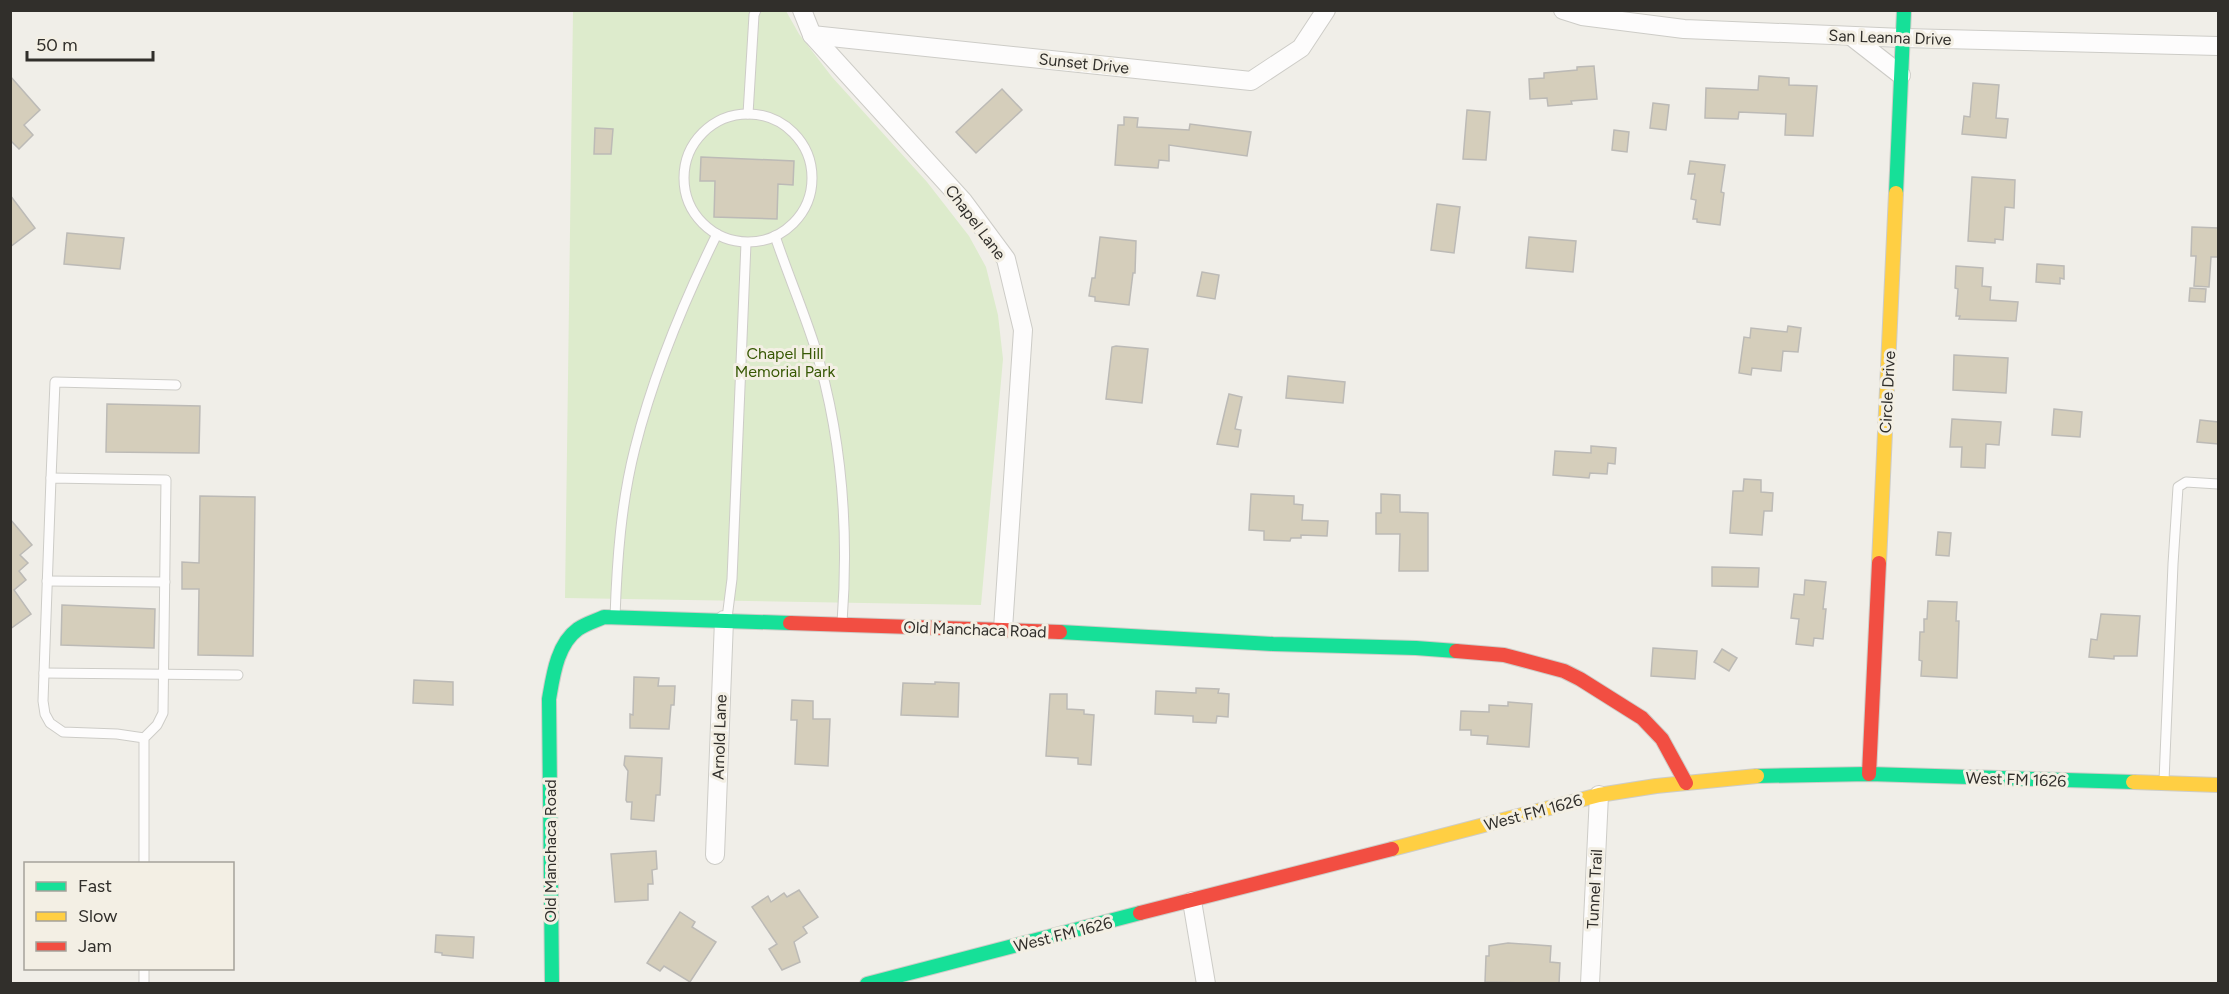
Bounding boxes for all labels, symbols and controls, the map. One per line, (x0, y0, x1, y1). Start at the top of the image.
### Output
scale bar (27, 24, 153, 62)
street label: San Leanna Drive (1828, 26, 1952, 49)
text: 50 m (36, 34, 78, 56)
street label: Sunset Drive (1038, 49, 1130, 78)
street label: Chapel Lane (941, 181, 1010, 264)
park label: Chapel Hill Memorial Park (735, 344, 835, 381)
street label: Circle Drive (1876, 350, 1899, 434)
street label: Old Manchaca Road (903, 618, 1047, 641)
street label: Arnold Lane (709, 694, 730, 780)
street label: West FM 1626 (1965, 768, 2067, 791)
street label: Old Manchaca Road (541, 779, 560, 923)
street label: West FM 1626 (1482, 790, 1584, 835)
street label: Tunnel Trail (1583, 849, 1606, 929)
legend (24, 862, 234, 970)
text: Fast (78, 875, 112, 897)
text: Slow (78, 905, 117, 927)
street label: West FM 1626 (1012, 913, 1114, 956)
text: Jam (78, 935, 112, 957)

